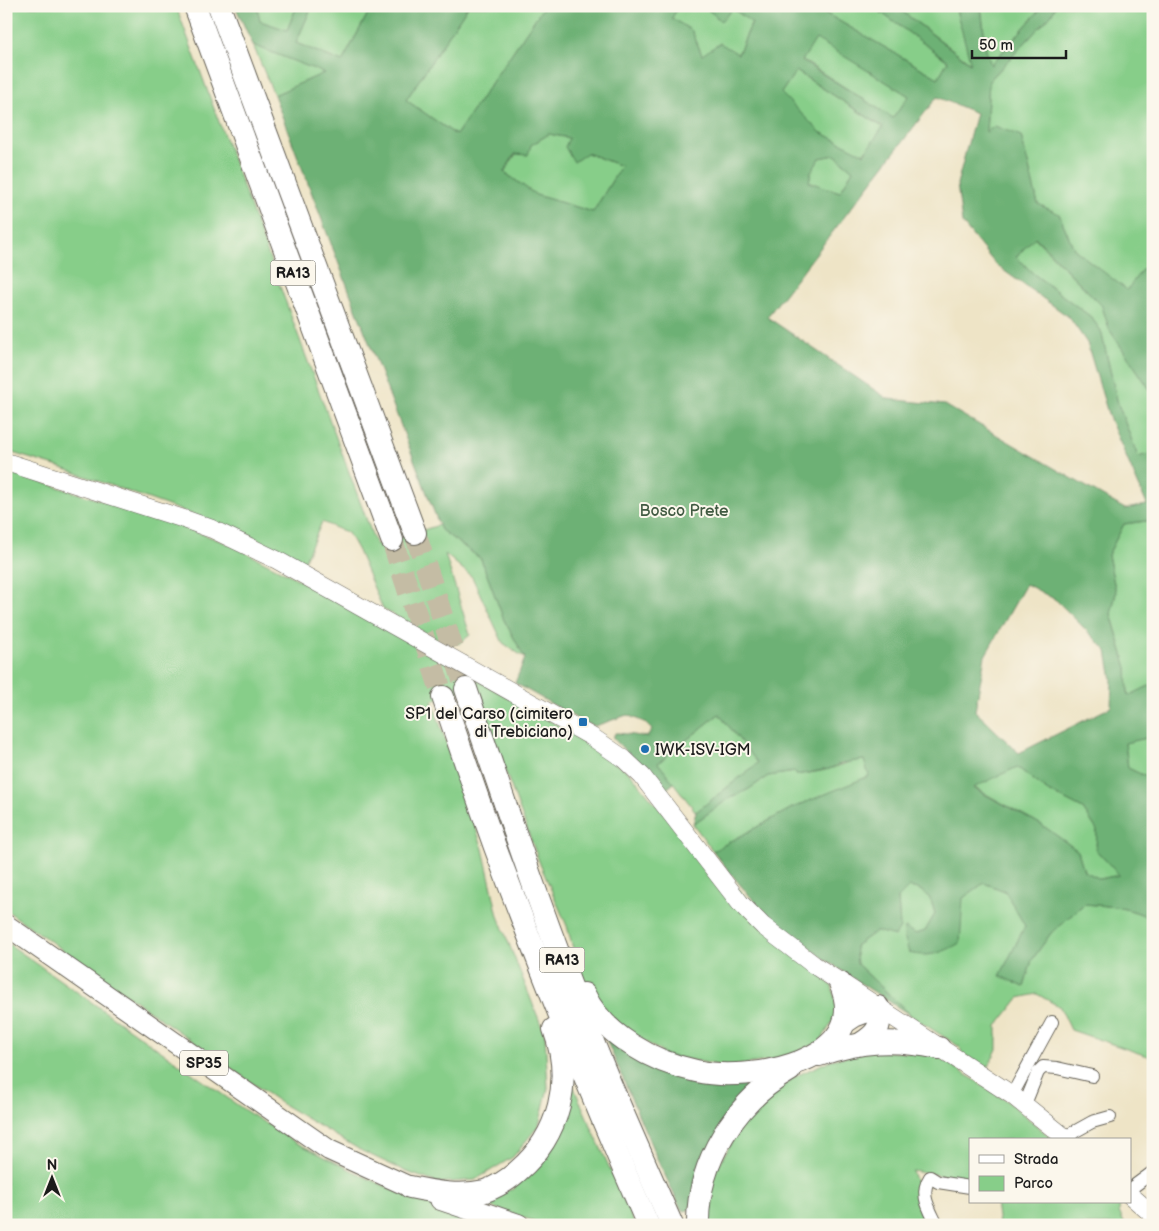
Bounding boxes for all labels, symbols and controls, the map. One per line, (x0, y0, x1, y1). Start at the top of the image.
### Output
scale bar (972, 28, 1065, 60)
text: 50 m (979, 36, 1013, 55)
road number: RA13 (270, 260, 316, 286)
park label: Bosco Prete (640, 502, 729, 521)
place label: SP1 del Carso (cimitero di Trebiciano) (405, 705, 573, 742)
marker: SP1 del Carso (cimitero di Trebiciano) (577, 716, 589, 728)
place label: IWK-ISV-IGM (655, 741, 751, 760)
marker: IWK-ISV-IGM (639, 743, 651, 755)
road number: RA13 (540, 948, 584, 972)
road number: SP35 (180, 1050, 228, 1076)
legend (969, 1138, 1132, 1204)
text: Strada (1014, 1150, 1058, 1169)
north arrow (28, 1154, 78, 1204)
text: N (47, 1157, 57, 1174)
text: Parco (1014, 1174, 1053, 1193)

